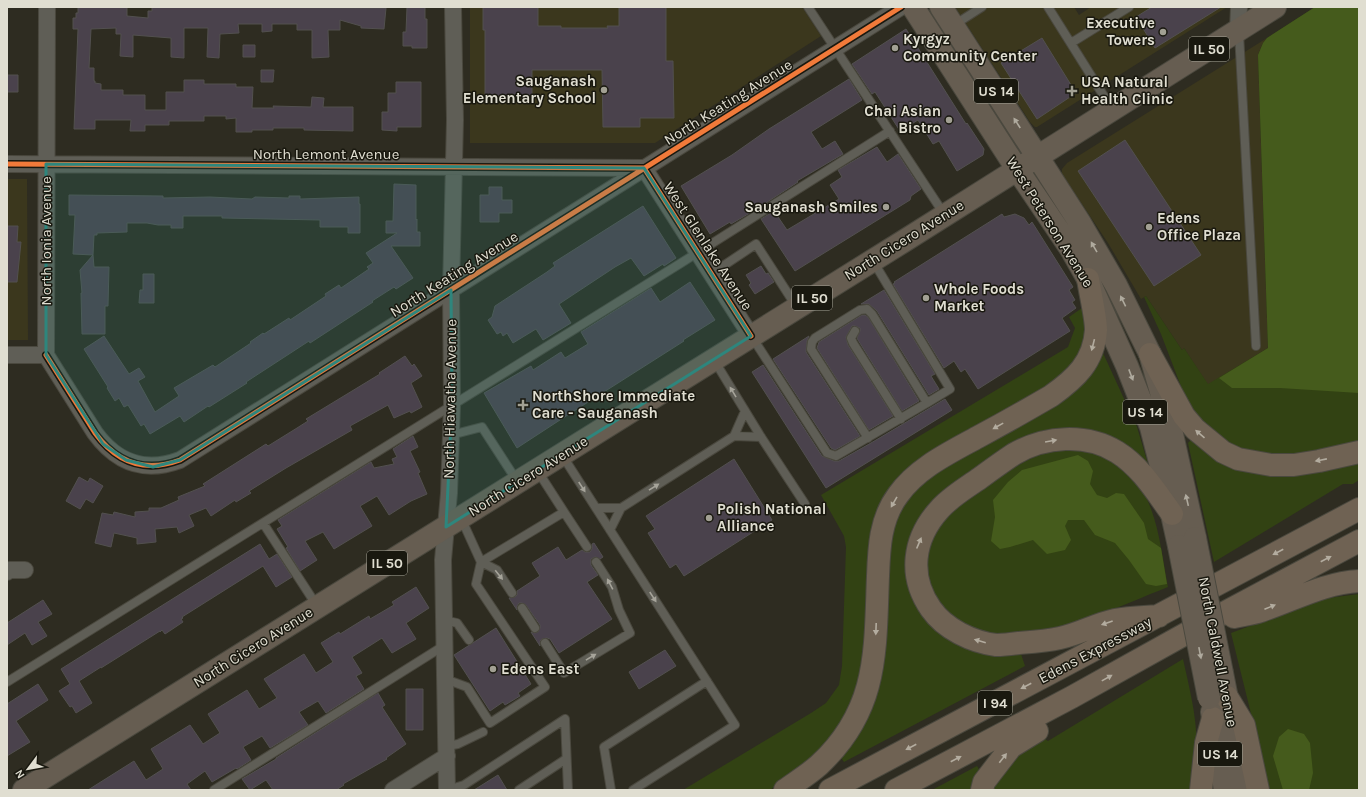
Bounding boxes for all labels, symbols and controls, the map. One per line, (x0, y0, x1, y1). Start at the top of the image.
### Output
place label: Executive Towers (1086, 14, 1155, 49)
marker: Executive Towers (1158, 27, 1168, 37)
place label: Kyrgyz Community Center (903, 30, 1037, 65)
road number: IL 50 (1189, 37, 1229, 61)
marker: Kyrgyz Community Center (890, 43, 900, 53)
street label: North Keating Avenue (661, 55, 795, 149)
place label: Sauganash Elementary School (463, 72, 596, 107)
place label: USA Natural Health Clinic (1081, 73, 1173, 108)
road number: US 14 (974, 79, 1018, 103)
marker: Sauganash Elementary School (599, 85, 609, 95)
marker: USA Natural Health Clinic (1066, 85, 1078, 97)
place label: Chai Asian Bistro (864, 102, 941, 137)
marker: Chai Asian Bistro (944, 115, 954, 125)
one-way arrow (1013, 117, 1020, 129)
street label: North Lemont Avenue (253, 145, 399, 163)
street label: West Peterson Avenue (1002, 153, 1098, 291)
street label: North Ionia Avenue (37, 176, 55, 306)
street label: West Glenlake Avenue (660, 178, 756, 314)
street label: North Cicero Avenue (841, 196, 967, 284)
place label: Sauganash Smiles (744, 198, 878, 216)
marker: Sauganash Smiles (881, 202, 891, 212)
place label: Edens Office Plaza (1157, 209, 1241, 244)
marker: Edens Office Plaza (1144, 222, 1154, 232)
street label: North Keating Avenue (387, 227, 521, 321)
one-way arrow (1091, 241, 1098, 253)
place label: Whole Foods Market (934, 280, 1024, 315)
road number: IL 50 (792, 286, 832, 310)
marker: Whole Foods Market (921, 293, 931, 303)
one-way arrow (1120, 295, 1126, 306)
street label: North Hiawatha Avenue (440, 319, 460, 479)
one-way arrow (1090, 339, 1096, 351)
one-way arrow (1128, 369, 1134, 381)
one-way arrow (730, 386, 737, 398)
place label: NorthShore Immediate Care - Sauganash (532, 387, 695, 422)
marker: NorthShore Immediate Care - Sauganash (517, 399, 529, 411)
road number: US 14 (1123, 400, 1167, 424)
one-way arrow (992, 423, 1003, 430)
one-way arrow (1195, 429, 1205, 438)
street label: North Cicero Avenue (465, 432, 591, 520)
one-way arrow (1045, 437, 1057, 443)
one-way arrow (1315, 458, 1327, 464)
one-way arrow (579, 481, 586, 493)
one-way arrow (648, 483, 660, 490)
one-way arrow (1183, 493, 1189, 506)
one-way arrow (890, 496, 897, 508)
place label: Polish National Alliance (717, 500, 826, 535)
marker: Polish National Alliance (704, 513, 714, 523)
one-way arrow (917, 537, 923, 549)
one-way arrow (1273, 548, 1284, 555)
road number: IL 50 (367, 551, 407, 575)
one-way arrow (1320, 556, 1332, 562)
one-way arrow (495, 569, 504, 580)
street label: North Caldwell Avenue (1195, 575, 1241, 729)
one-way arrow (606, 579, 613, 590)
one-way arrow (649, 591, 656, 603)
street label: North Cicero Avenue (190, 603, 316, 691)
one-way arrow (1265, 604, 1277, 610)
street label: Edens Expressway (1035, 613, 1155, 687)
one-way arrow (1101, 620, 1113, 626)
one-way arrow (873, 623, 879, 636)
one-way arrow (974, 638, 986, 644)
one-way arrow (1198, 647, 1204, 659)
one-way arrow (585, 653, 597, 660)
place label: Edens East (501, 660, 579, 678)
marker: Edens East (488, 664, 498, 674)
one-way arrow (1101, 675, 1112, 682)
one-way arrow (1020, 683, 1032, 690)
road number: I 94 (978, 691, 1012, 715)
road number: US 14 (1198, 742, 1242, 766)
one-way arrow (905, 744, 917, 750)
north arrow (8, 749, 48, 789)
one-way arrow (999, 752, 1007, 763)
one-way arrow (950, 756, 961, 762)
text: N (12, 767, 28, 781)

